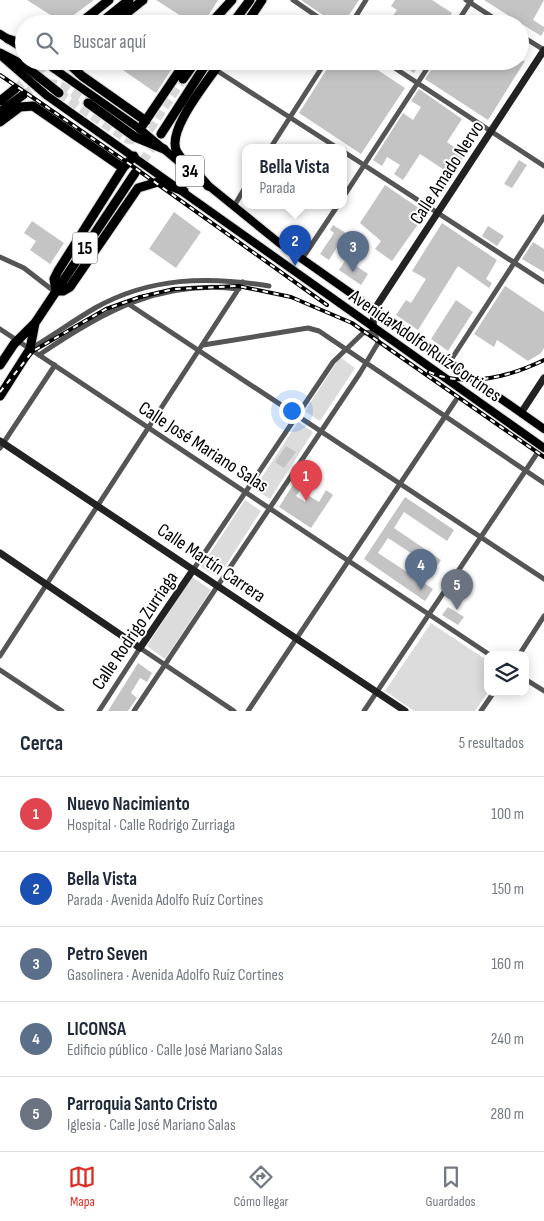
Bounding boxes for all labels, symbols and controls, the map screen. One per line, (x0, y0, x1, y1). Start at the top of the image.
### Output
search box (15, 15, 529, 70)
icon: search (33, 29, 61, 57)
text: Buscar aquí (73, 31, 146, 54)
street label: Calle Amado Nervo (405, 117, 489, 229)
popup (242, 144, 347, 209)
road number: 34 (176, 156, 204, 187)
text: Bella Vista (259, 156, 330, 179)
text: Parada (259, 179, 296, 198)
pin: 2 (279, 225, 311, 266)
pin: 3 (337, 231, 369, 272)
road number: 15 (72, 232, 98, 264)
street label: Avenida Adolfo Ruíz Cortines (344, 284, 506, 408)
street label: Calle José Mariano Salas (134, 397, 273, 498)
your location (279, 398, 305, 424)
pin: 1 (290, 460, 322, 501)
street label: Calle Martín Carrera (153, 519, 270, 608)
pin: 4 (405, 549, 437, 590)
street label: Calle Rodrigo Zurriaga (87, 567, 183, 694)
pin: 5 (441, 569, 473, 610)
map controls (484, 651, 529, 696)
button: layers (484, 651, 529, 696)
text: Cerca (20, 731, 63, 756)
text: 5 resultados (459, 734, 524, 753)
text: Nuevo Nacimiento (67, 793, 190, 816)
text: 1 (33, 805, 39, 824)
text: 100 m (491, 805, 524, 824)
text: Hospital · Calle Rodrigo Zurriaga (67, 816, 235, 835)
text: Bella Vista (67, 868, 137, 891)
text: 2 (32, 880, 40, 899)
text: 150 m (492, 880, 524, 899)
text: Parada · Avenida Adolfo Ruíz Cortines (67, 891, 263, 910)
text: Petro Seven (67, 943, 148, 966)
text: 3 (32, 955, 40, 974)
text: 160 m (491, 955, 524, 974)
text: Gasolinera · Avenida Adolfo Ruíz Cortines (67, 966, 284, 985)
text: LICONSA (67, 1018, 126, 1041)
text: 4 (32, 1030, 40, 1049)
text: 240 m (491, 1030, 524, 1049)
text: Edificio público · Calle José Mariano Salas (67, 1041, 283, 1060)
text: Parroquia Santo Cristo (67, 1093, 218, 1116)
text: 5 (32, 1105, 40, 1124)
text: 280 m (490, 1105, 524, 1124)
text: Iglesia · Calle José Mariano Salas (67, 1116, 236, 1135)
tab: Mapa (68, 1163, 96, 1210)
tab: Cómo llegar (233, 1163, 289, 1210)
tab: Guardados (426, 1163, 475, 1210)

